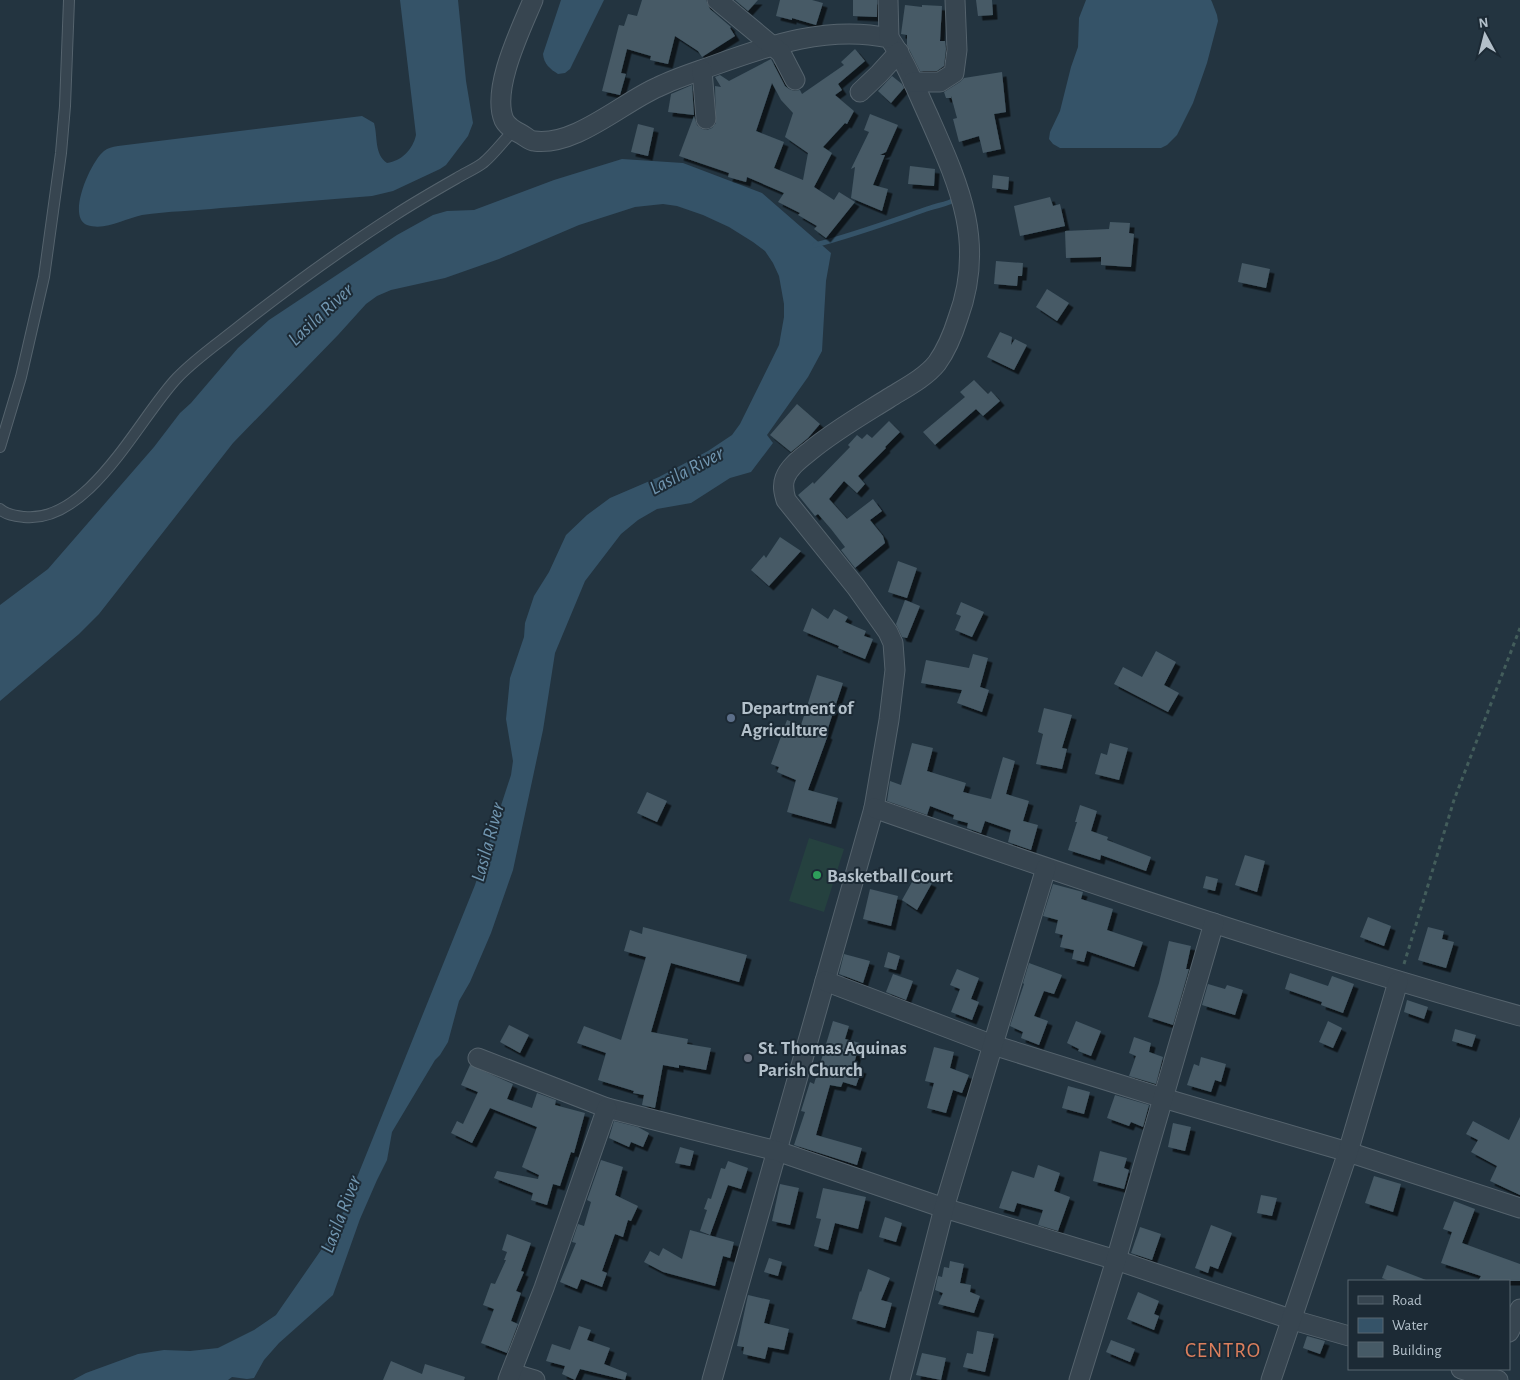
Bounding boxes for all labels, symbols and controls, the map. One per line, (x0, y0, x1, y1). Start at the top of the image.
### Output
north arrow (1460, 10, 1510, 60)
text: N (1478, 16, 1489, 31)
water label: Lasila River (284, 280, 357, 350)
water label: Lasila River (646, 443, 727, 499)
place label: Department of Agriculture (741, 699, 855, 740)
marker: Department of Agriculture (725, 712, 737, 724)
water label: Lasila River (468, 800, 508, 884)
place label: Basketball Court (827, 867, 953, 886)
marker: Basketball Court (811, 869, 823, 881)
place label: St. Thomas Aquinas Parish Church (758, 1039, 907, 1080)
marker: St. Thomas Aquinas Parish Church (742, 1052, 754, 1064)
water label: Lasila River (317, 1173, 365, 1256)
legend (1348, 1280, 1510, 1370)
text: Road (1392, 1293, 1422, 1308)
text: Water (1392, 1318, 1428, 1333)
district label: CENTRO (1185, 1340, 1261, 1361)
text: Building (1392, 1343, 1442, 1358)

